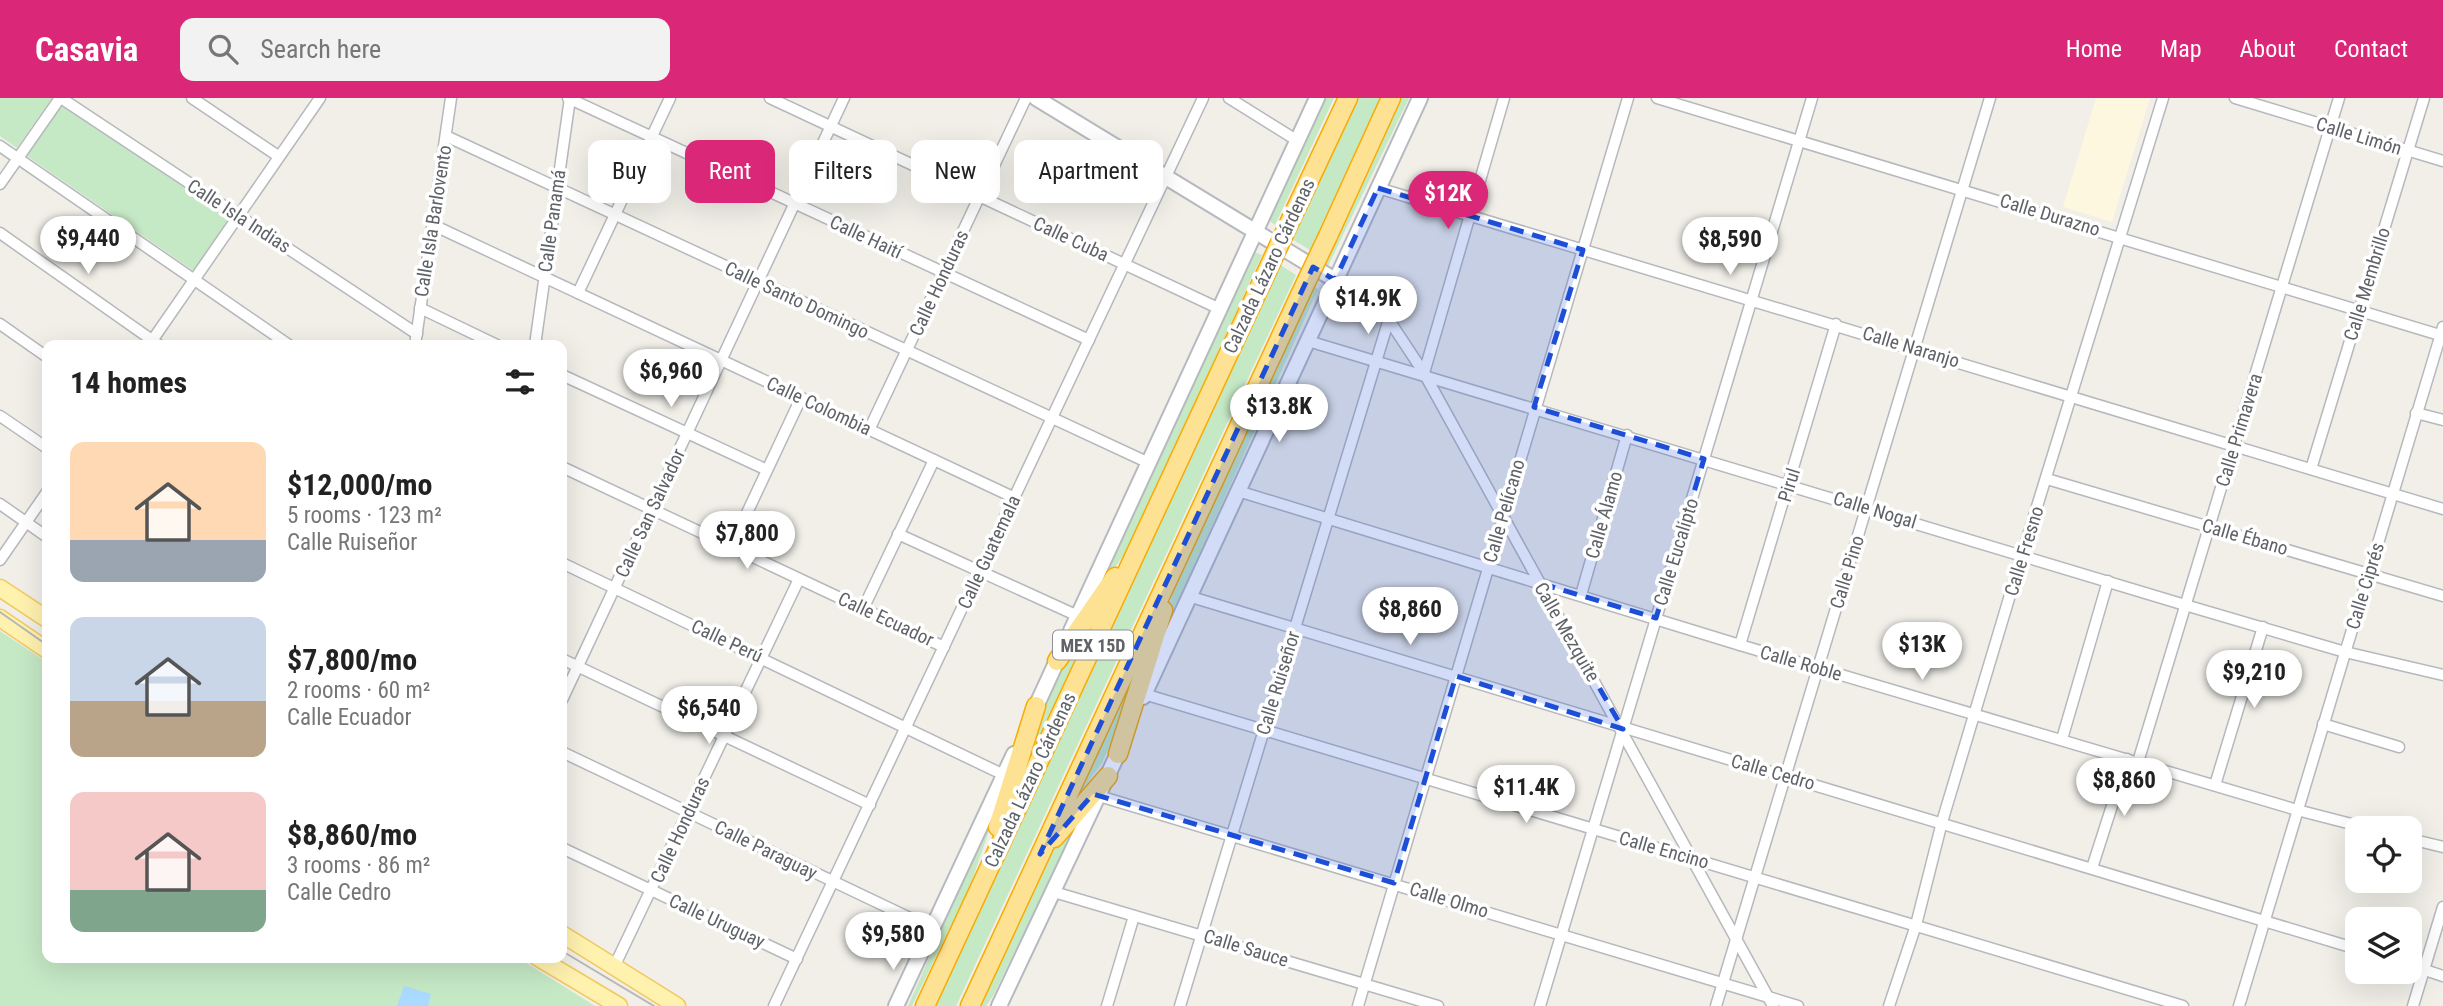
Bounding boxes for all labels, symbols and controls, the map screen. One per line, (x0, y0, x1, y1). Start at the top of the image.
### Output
search box (180, 18, 670, 81)
text: Casavia (35, 30, 138, 69)
icon: search (204, 30, 242, 68)
text: Search here (260, 34, 381, 64)
text: Home (2066, 35, 2122, 63)
text: Map (2160, 35, 2202, 63)
text: About (2240, 35, 2296, 63)
text: Contact (2334, 35, 2408, 63)
street label: Calle Limón (2313, 112, 2405, 160)
chip: Buy (588, 140, 671, 203)
chip: Rent (685, 140, 775, 203)
chip: Filters (789, 140, 897, 203)
chip: New (911, 140, 1000, 203)
chip: Apartment (1014, 140, 1163, 203)
street label: Calle Isla Barlovento (410, 144, 456, 298)
street label: Calle Panamá (533, 168, 571, 274)
pin: $12K (1407, 172, 1489, 231)
street label: Calle Isla Indias (183, 174, 295, 258)
street label: Calzada Lázaro Cárdenas (1218, 175, 1320, 357)
text: $12K (1424, 180, 1472, 207)
street label: Calle Durazno (1997, 189, 2103, 241)
street label: Calle Haití (826, 210, 907, 264)
street label: Calle Cuba (1030, 212, 1112, 266)
pin: $9,440 (31, 216, 145, 276)
pin: $8,590 (1673, 218, 1787, 277)
text: $9,440 (56, 225, 120, 252)
street label: Calle Membrillo (2339, 225, 2395, 343)
street label: Calle Honduras (904, 226, 974, 340)
text: $8,590 (1698, 226, 1762, 253)
street label: Calle Santo Domingo (721, 257, 873, 343)
pin: $14.9K (1311, 276, 1425, 336)
text: $14.9K (1335, 285, 1401, 312)
street label: Calle Naranjo (1860, 321, 1962, 373)
pin: $6,960 (614, 350, 728, 409)
text: $6,960 (639, 358, 703, 385)
icon: filters (501, 363, 539, 401)
text: 14 homes (70, 365, 187, 400)
street label: Calle Primavera (2211, 371, 2267, 489)
street label: Calle Colombia (763, 372, 875, 440)
pin: $13.8K (1222, 384, 1336, 444)
text: $13.8K (1246, 393, 1312, 420)
street label: Calle San Salvador (610, 445, 690, 581)
street label: Calle Pelícano (1478, 457, 1530, 565)
street label: Pirul (1773, 465, 1805, 505)
text: $12,000/mo (287, 467, 432, 502)
street label: Calle Álamo (1581, 469, 1627, 561)
icon: home (126, 470, 210, 554)
street label: Calle Nogal (1831, 486, 1919, 534)
street label: Calle Guatemala (953, 492, 1025, 612)
street label: Calle Eucalipto (1649, 495, 1703, 609)
text: 5 rooms · 123 m² (287, 502, 442, 529)
street label: Calle Fresno (1999, 503, 2049, 599)
pin: $7,800 (690, 512, 804, 571)
street label: Calle Ébano (2199, 514, 2291, 560)
text: $7,800 (715, 520, 779, 547)
text: Calle Ruiseñor (287, 529, 417, 556)
street label: Calle Pino (1825, 533, 1869, 611)
street label: Calle Ciprés (2341, 540, 2389, 632)
street label: Calle Mezquite (1529, 578, 1605, 686)
street label: Calle Ecuador (834, 587, 938, 651)
pin: $8,860 (1353, 588, 1467, 647)
text: $8,860 (1378, 596, 1442, 623)
street label: Calle Perú (688, 614, 766, 668)
pin: $13K (1881, 622, 1963, 682)
street label: Calle Ruiseñor (1251, 628, 1305, 738)
road number: MEX 15D (1053, 630, 1133, 660)
text: $13K (1898, 631, 1946, 658)
street label: Calle Roble (1757, 640, 1845, 686)
text: $7,800/mo (287, 642, 417, 677)
icon: home (126, 645, 210, 729)
pin: $9,210 (2197, 650, 2311, 710)
text: $9,210 (2222, 659, 2286, 686)
text: 2 rooms · 60 m² (287, 677, 430, 704)
pin: $6,540 (652, 686, 766, 746)
street label: Calzada Lázaro Cárdenas (979, 689, 1081, 871)
text: $6,540 (677, 695, 741, 722)
text: Calle Ecuador (287, 704, 412, 731)
street label: Calle Cedro (1728, 749, 1818, 795)
pin: $8,860 (2067, 758, 2181, 818)
pin: $11.4K (1469, 766, 1583, 825)
text: $8,860 (2092, 767, 2156, 794)
street label: Calle Honduras (645, 773, 715, 887)
text: $11.4K (1493, 774, 1559, 801)
street label: Calle Paraguay (711, 815, 821, 885)
map controls (2345, 816, 2422, 984)
button: locate (2345, 816, 2422, 893)
text: $8,860/mo (287, 817, 417, 852)
icon: home (126, 820, 210, 904)
street label: Calle Encino (1616, 826, 1712, 874)
text: 3 rooms · 86 m² (287, 852, 430, 879)
street label: Calle Olmo (1407, 877, 1491, 923)
text: Calle Cedro (287, 879, 391, 906)
street label: Calle Uruguay (665, 889, 769, 953)
button: layers (2345, 907, 2422, 984)
pin: $9,580 (836, 912, 950, 972)
text: $9,580 (861, 921, 925, 948)
street label: Calle Sauce (1201, 924, 1291, 972)

